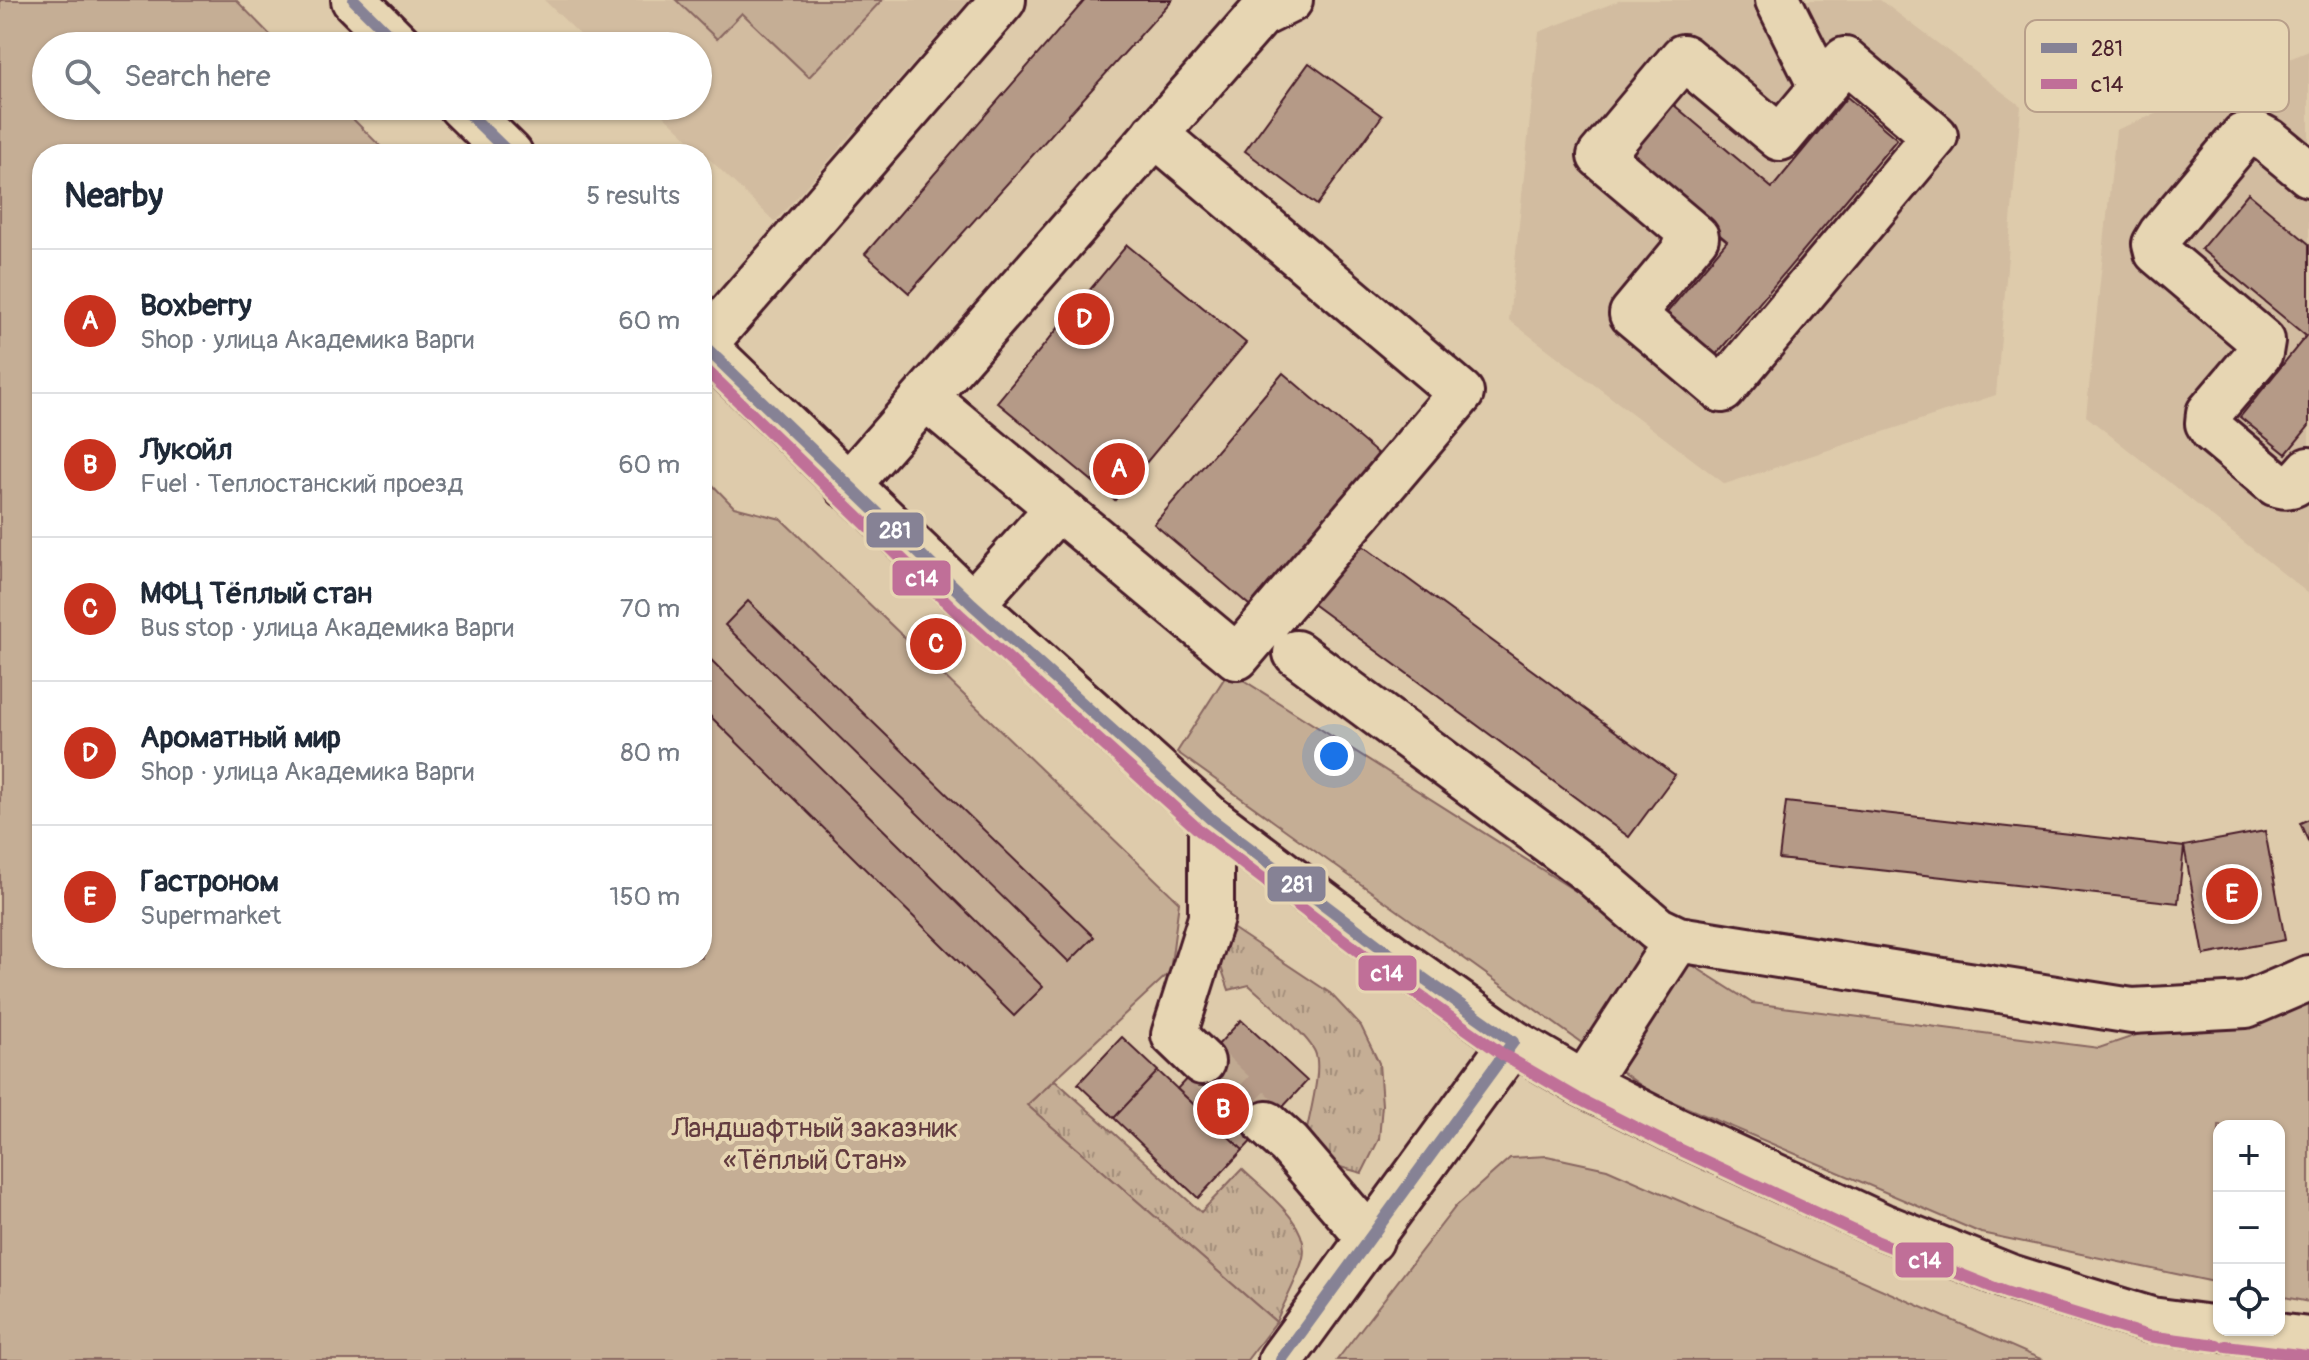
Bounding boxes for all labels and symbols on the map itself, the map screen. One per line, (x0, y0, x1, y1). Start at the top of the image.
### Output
legend (2025, 20, 2289, 112)
text: 281 (2091, 35, 2123, 63)
text: с14 (2091, 71, 2124, 99)
pin: D (1058, 289, 1110, 349)
pin: A (1093, 439, 1145, 499)
line badge: 281 (865, 511, 925, 549)
text: 281 (879, 517, 911, 545)
line badge: с14 (891, 559, 952, 597)
text: с14 (905, 565, 939, 593)
pin: C (910, 614, 962, 674)
your location (1314, 736, 1354, 776)
pin: E (2206, 864, 2258, 924)
line badge: 281 (1266, 865, 1327, 903)
text: 281 (1281, 871, 1313, 899)
line badge: с14 (1357, 954, 1418, 992)
text: с14 (1370, 960, 1404, 988)
pin: B (1197, 1079, 1249, 1139)
park label: Ландшафтный заказник «Тёплый Стан» (670, 1111, 959, 1178)
line badge: с14 (1894, 1241, 1955, 1279)
text: с14 (1908, 1247, 1942, 1275)

